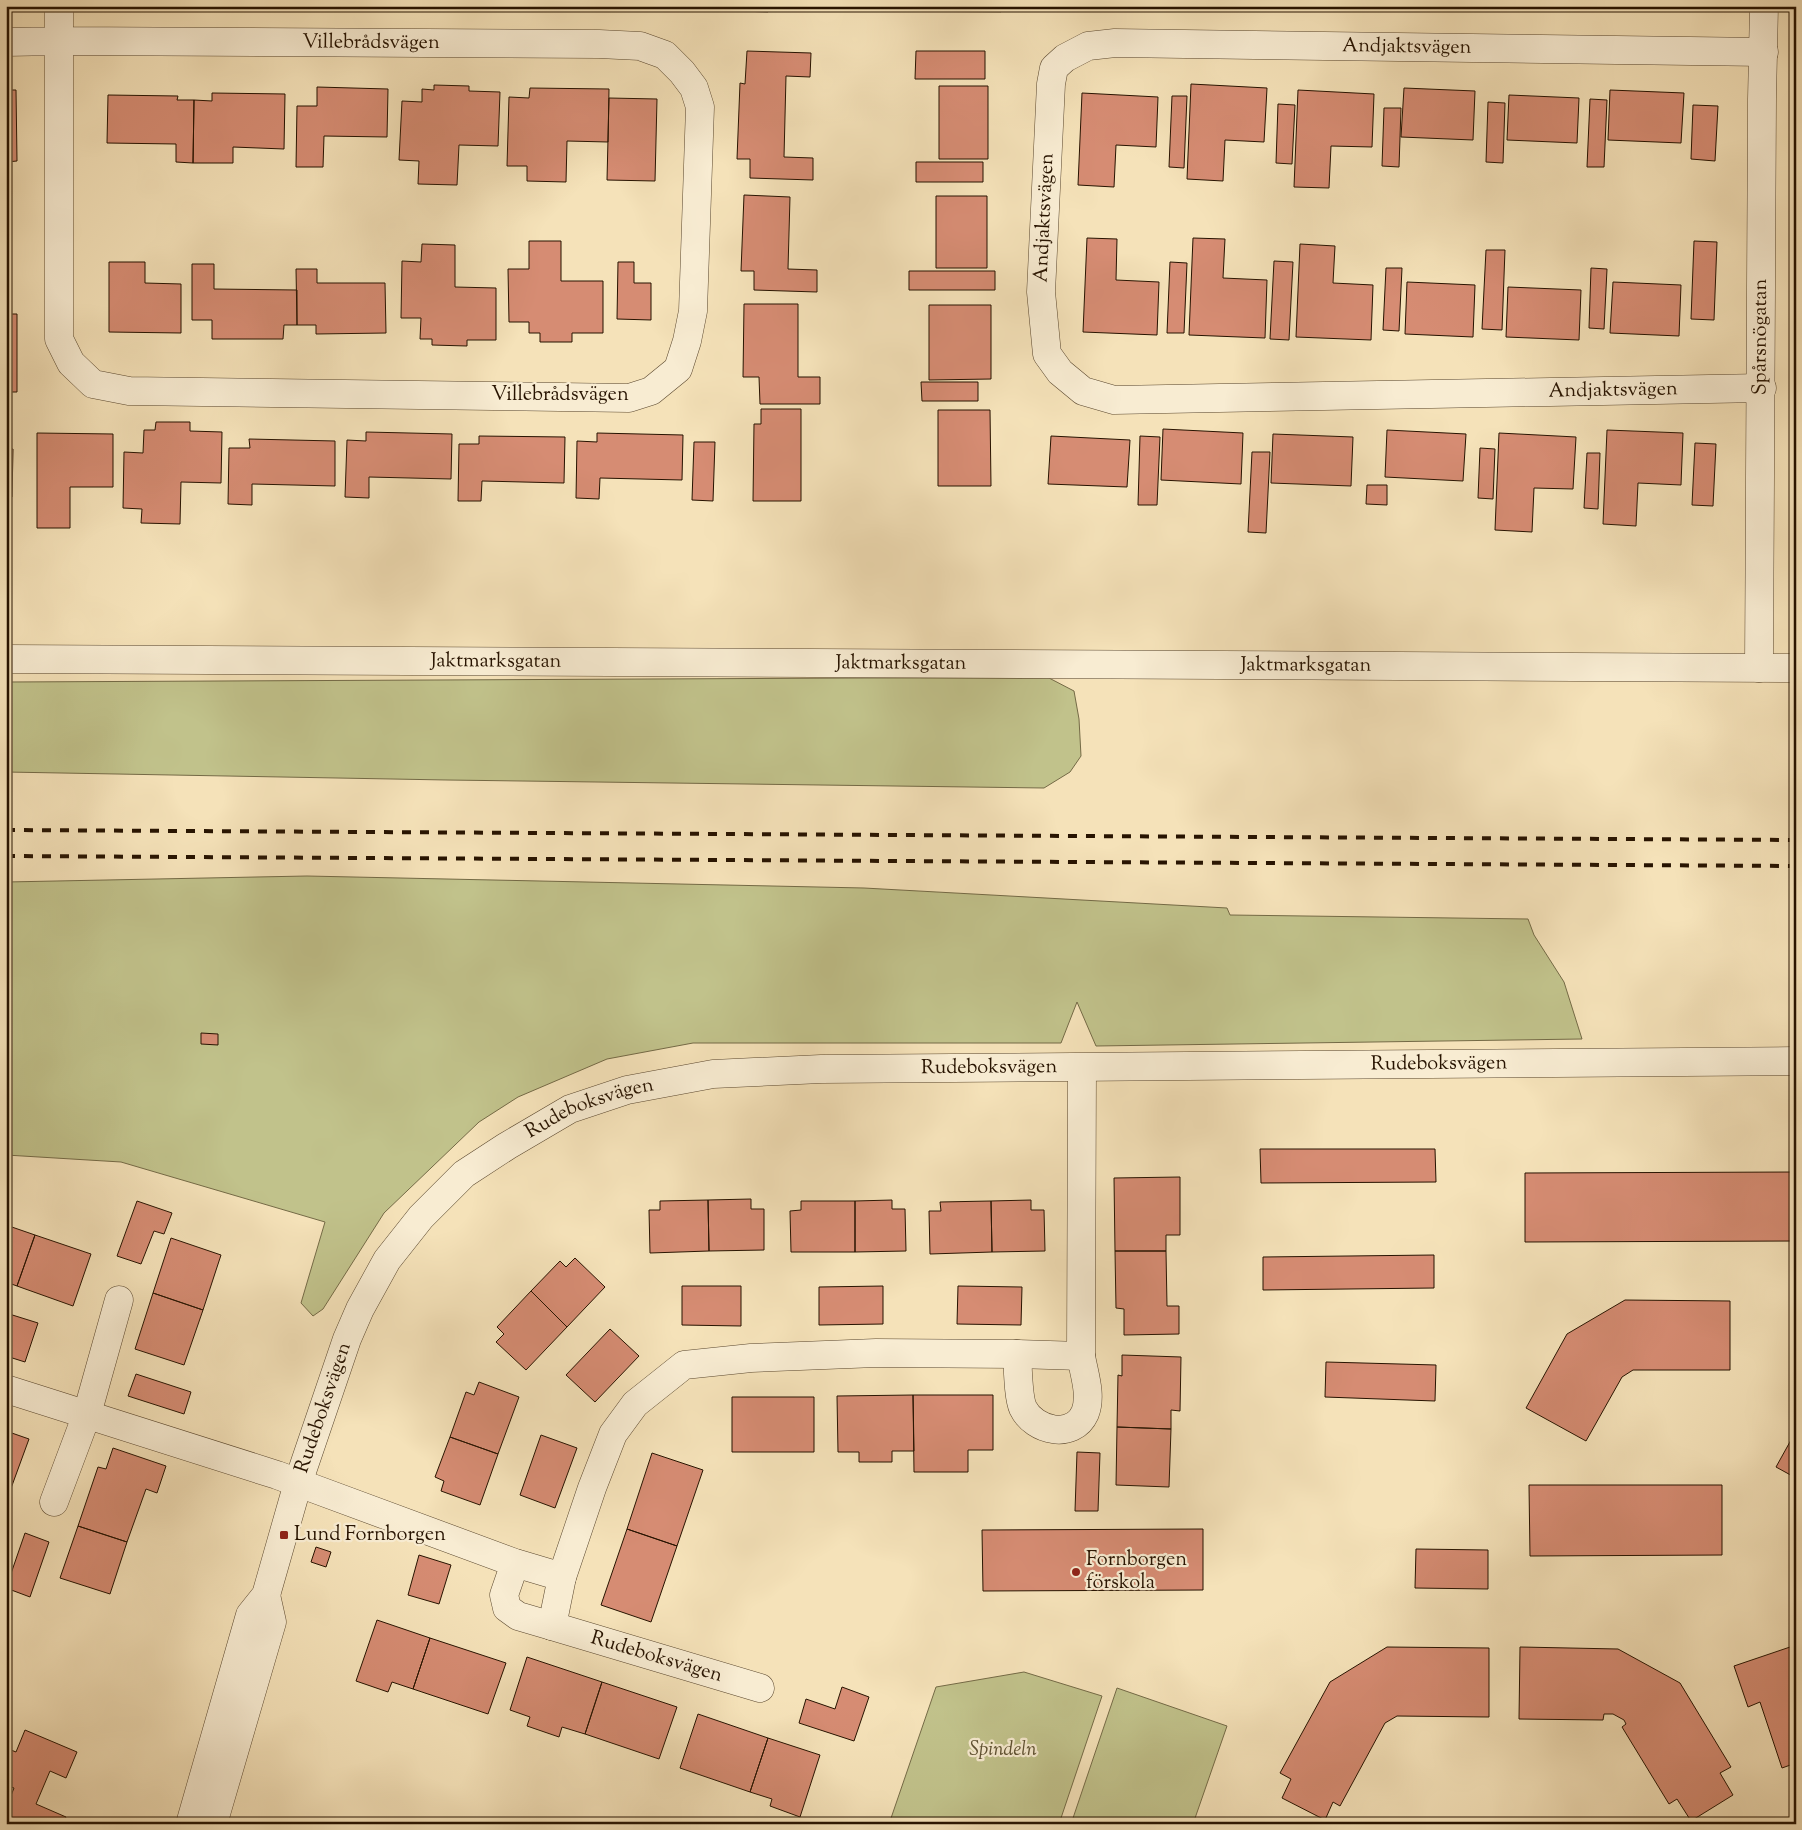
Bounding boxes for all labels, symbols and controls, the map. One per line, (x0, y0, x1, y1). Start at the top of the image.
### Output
street label: Villebrådsvägen (302, 28, 440, 58)
street label: Andjaktsvägen (1342, 32, 1472, 62)
street label: Andjaktsvägen (1027, 152, 1062, 283)
street label: Spårsnögatan (1746, 278, 1776, 395)
street label: Andjaktsvägen (1548, 375, 1678, 407)
street label: Villebrådsvägen (491, 381, 629, 410)
street label: Jaktmarksgatan (429, 647, 562, 676)
street label: Jaktmarksgatan (834, 649, 967, 678)
street label: Jaktmarksgatan (1239, 651, 1372, 680)
street label: Rudeboksvägen (1371, 1049, 1507, 1079)
street label: Rudeboksvägen (921, 1053, 1058, 1083)
street label: Rudeboksvägen (520, 1071, 656, 1147)
street label: Rudeboksvägen (288, 1338, 359, 1477)
place label: Lund Fornborgen (294, 1521, 446, 1550)
marker: Lund Fornborgen (278, 1529, 290, 1541)
place label: Fornborgen förskola (1086, 1546, 1187, 1598)
marker: Fornborgen förskola (1070, 1566, 1082, 1578)
street label: Rudeboksvägen (587, 1624, 726, 1691)
park label: Spindeln (969, 1736, 1037, 1765)

